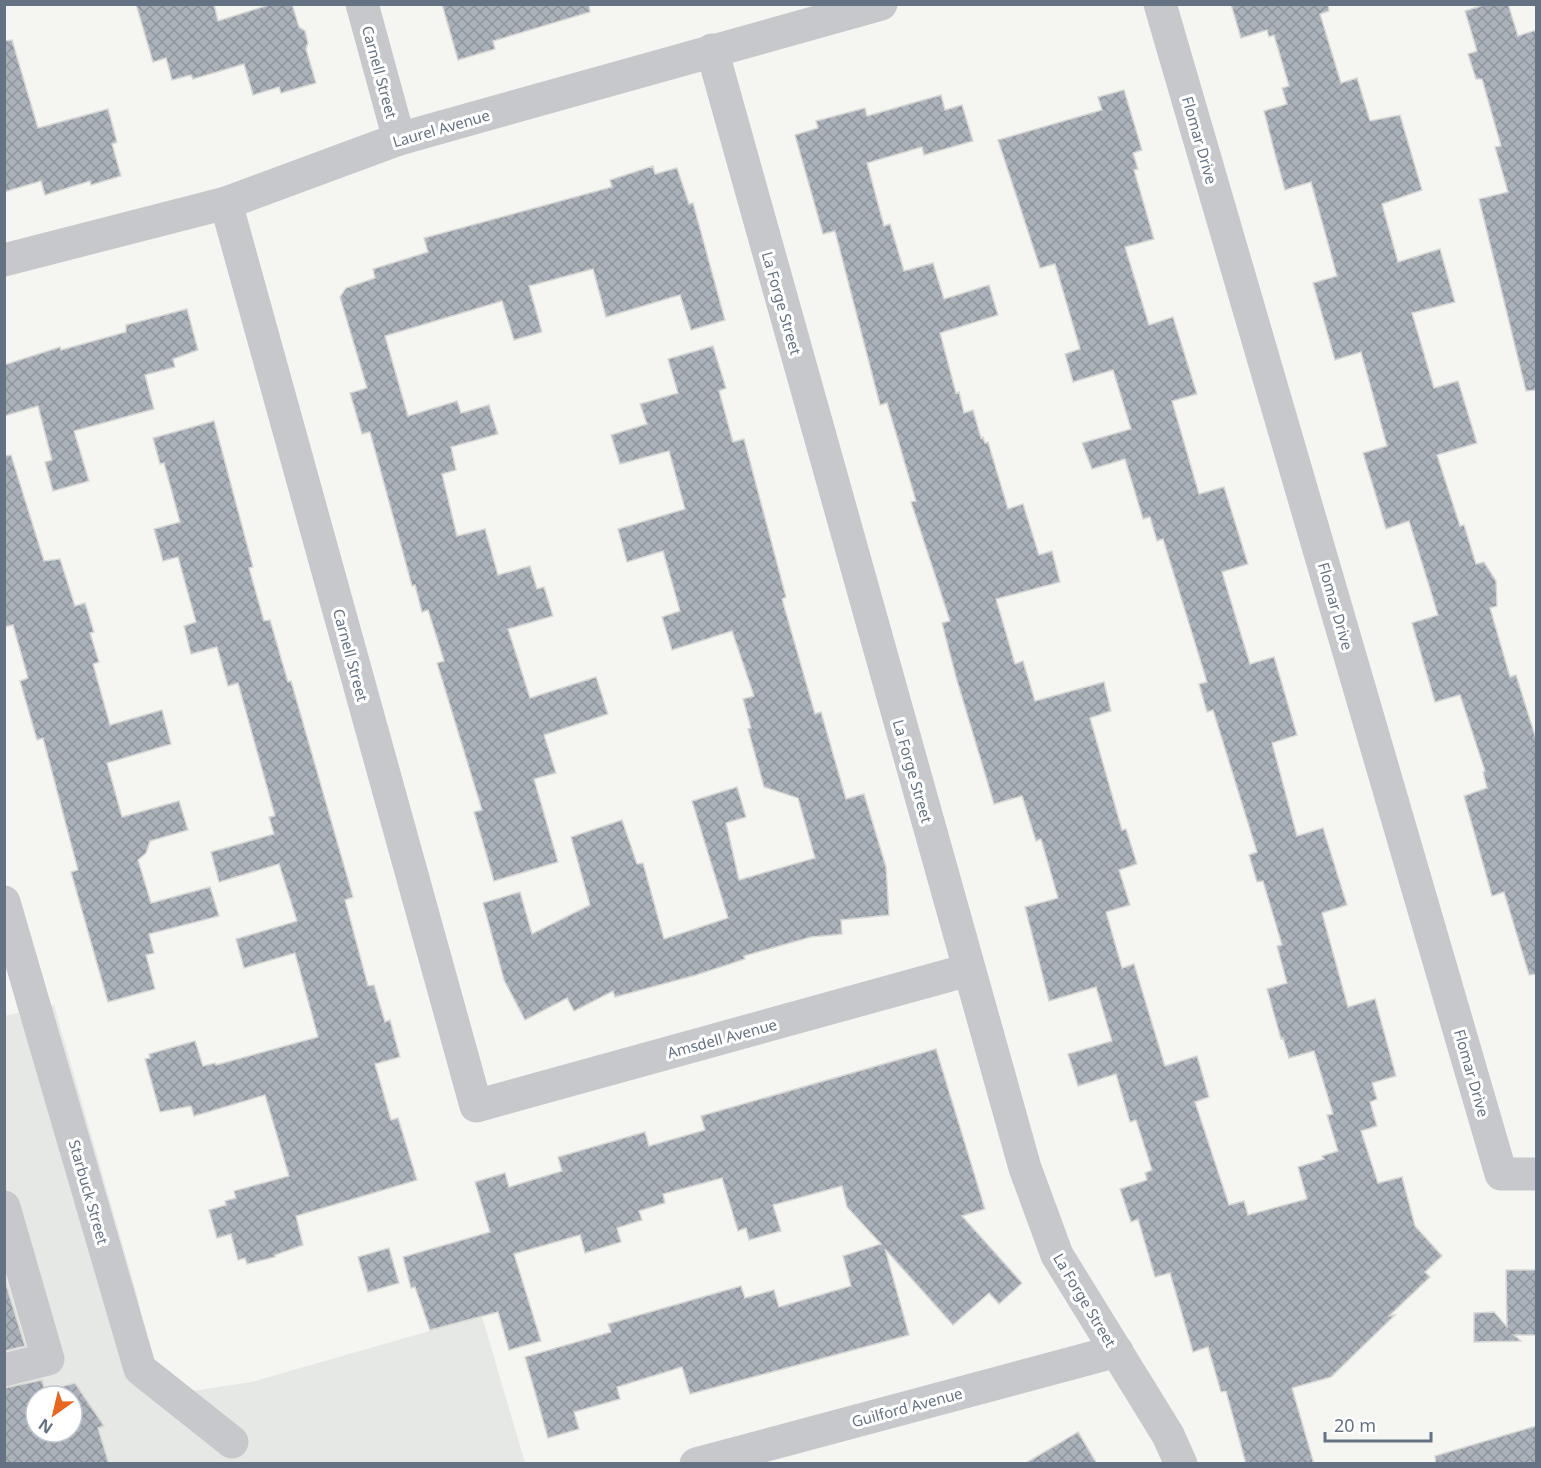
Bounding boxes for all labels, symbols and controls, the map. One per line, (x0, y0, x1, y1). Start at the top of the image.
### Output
street label: Carnell Street (358, 23, 402, 121)
street label: Flomar Drive (1178, 94, 1222, 186)
street label: Laurel Avenue (390, 105, 492, 151)
street label: La Forge Street (758, 249, 806, 358)
street label: Flomar Drive (1314, 560, 1358, 652)
street label: Carnell Street (329, 606, 373, 704)
street label: La Forge Street (889, 717, 937, 826)
street label: Amsdell Avenue (665, 1014, 779, 1062)
street label: Flomar Drive (1450, 1027, 1494, 1119)
street label: Starbuck Street (65, 1137, 114, 1247)
street label: La Forge Street (1049, 1249, 1121, 1351)
street label: Guilford Avenue (849, 1383, 965, 1431)
north arrow (24, 1384, 84, 1444)
scale bar (1325, 1405, 1432, 1443)
text: 20 m (1334, 1413, 1376, 1437)
text: N (34, 1414, 57, 1439)

